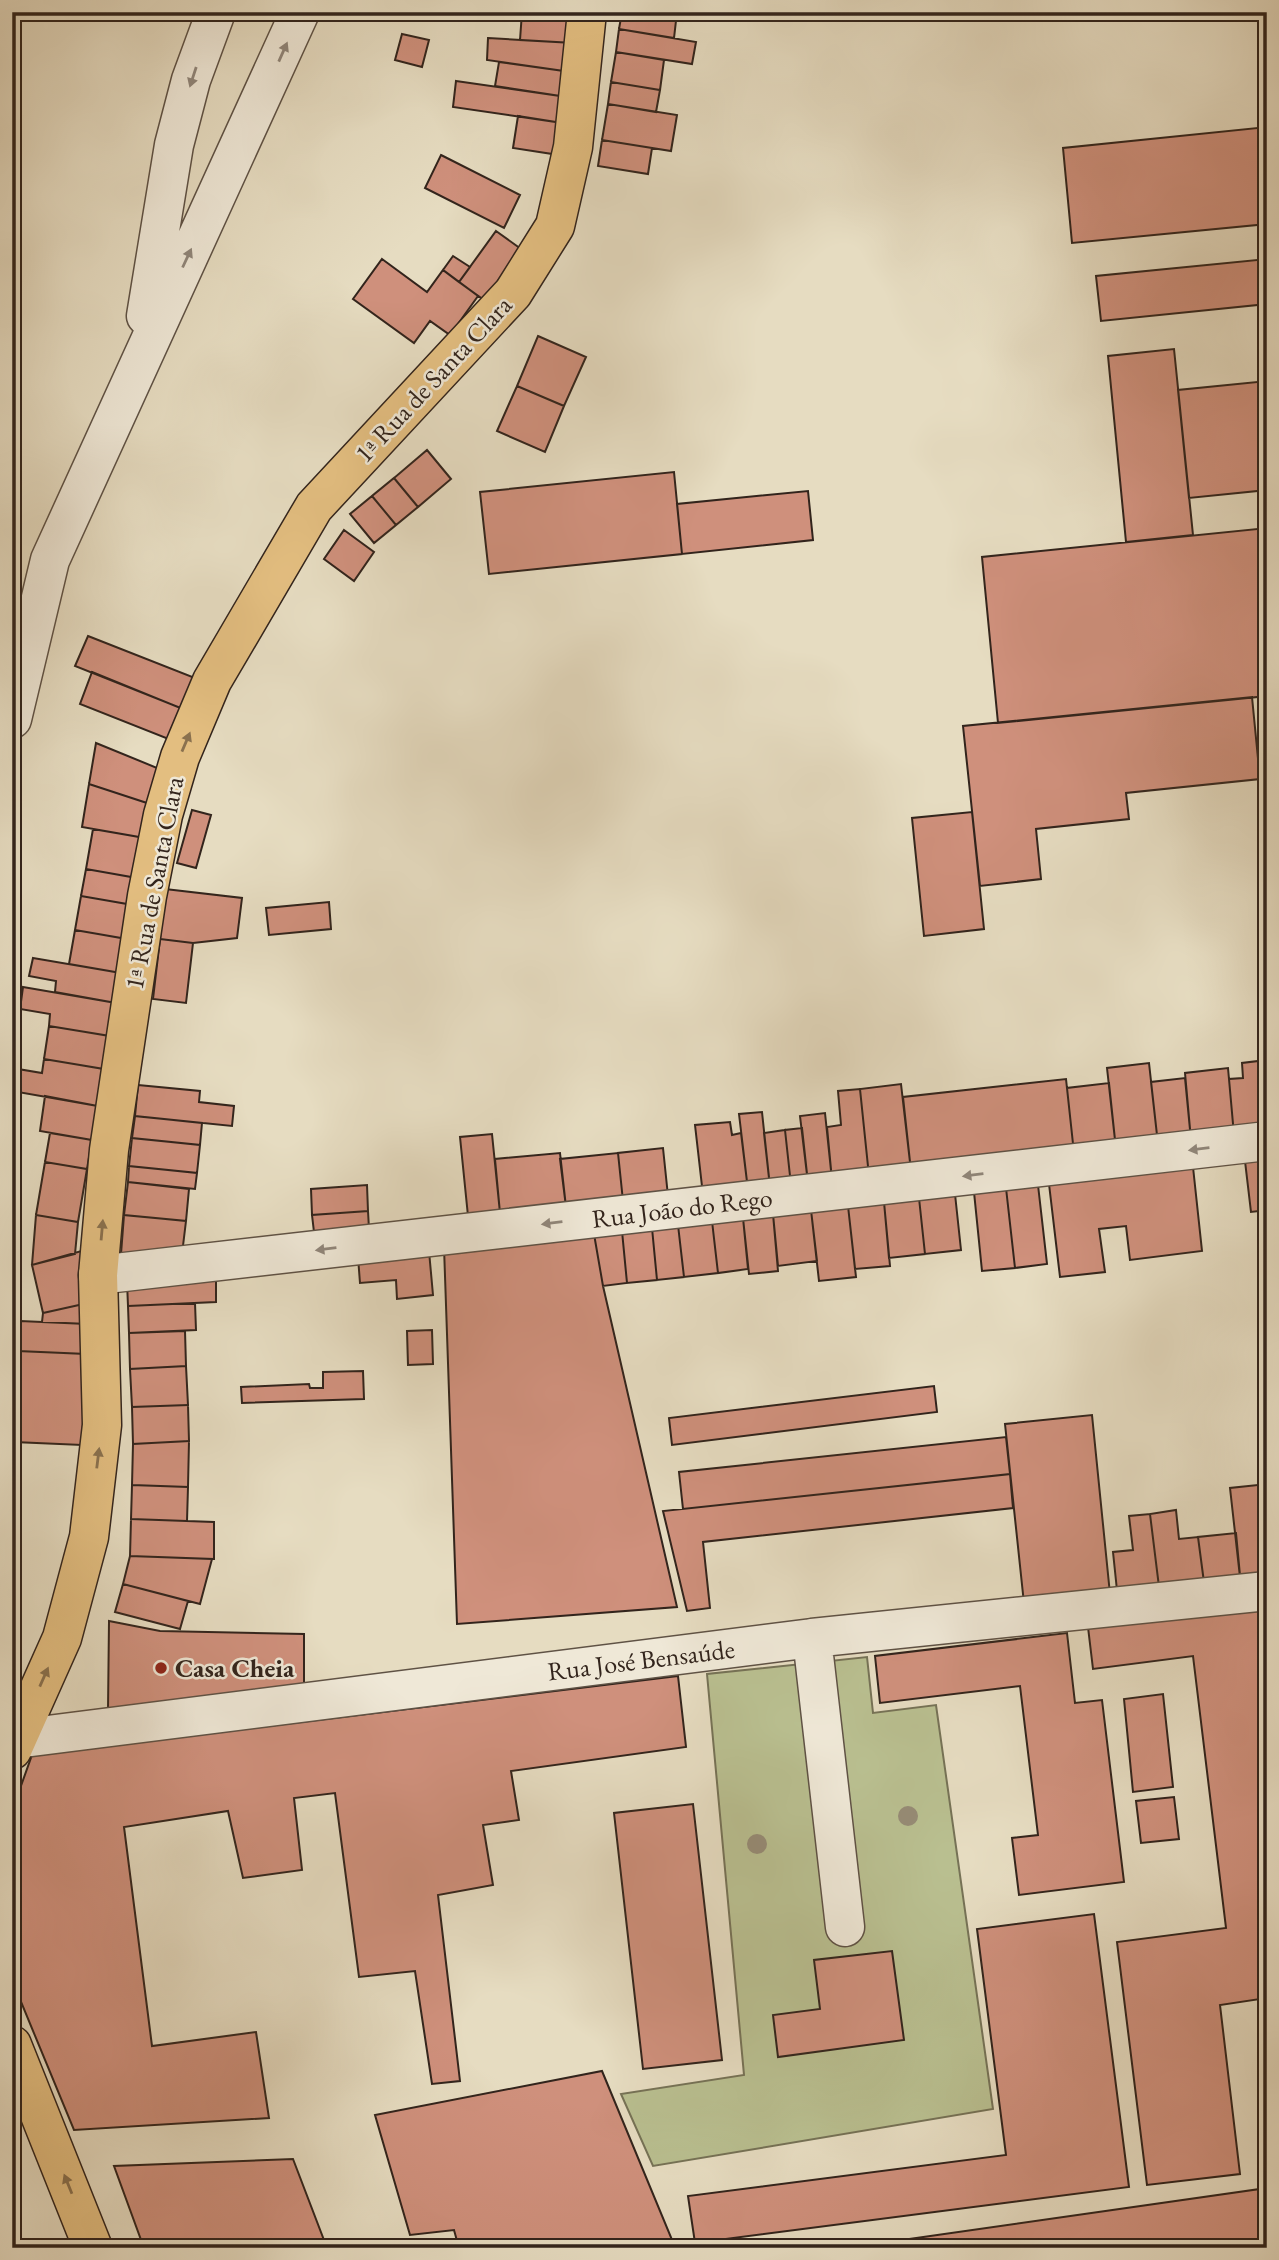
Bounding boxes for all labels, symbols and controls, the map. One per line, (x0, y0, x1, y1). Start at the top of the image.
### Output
one-way arrow (278, 41, 289, 62)
one-way arrow (187, 66, 198, 87)
one-way arrow (181, 248, 193, 268)
street label: 1ª Rua de Santa Clara (347, 288, 520, 470)
one-way arrow (181, 731, 192, 752)
street label: 1ª Rua de Santa Clara (117, 773, 191, 992)
one-way arrow (1188, 1144, 1210, 1155)
one-way arrow (962, 1170, 984, 1181)
street label: Rua João do Rego (590, 1180, 774, 1236)
one-way arrow (541, 1218, 563, 1229)
one-way arrow (97, 1219, 108, 1241)
one-way arrow (315, 1244, 337, 1255)
one-way arrow (93, 1446, 104, 1468)
street label: Rua José Bensaúde (546, 1632, 736, 1688)
place label: Casa Cheia (175, 1651, 295, 1685)
marker: Casa Cheia (153, 1660, 169, 1676)
one-way arrow (38, 1667, 50, 1687)
one-way arrow (62, 2174, 73, 2195)

